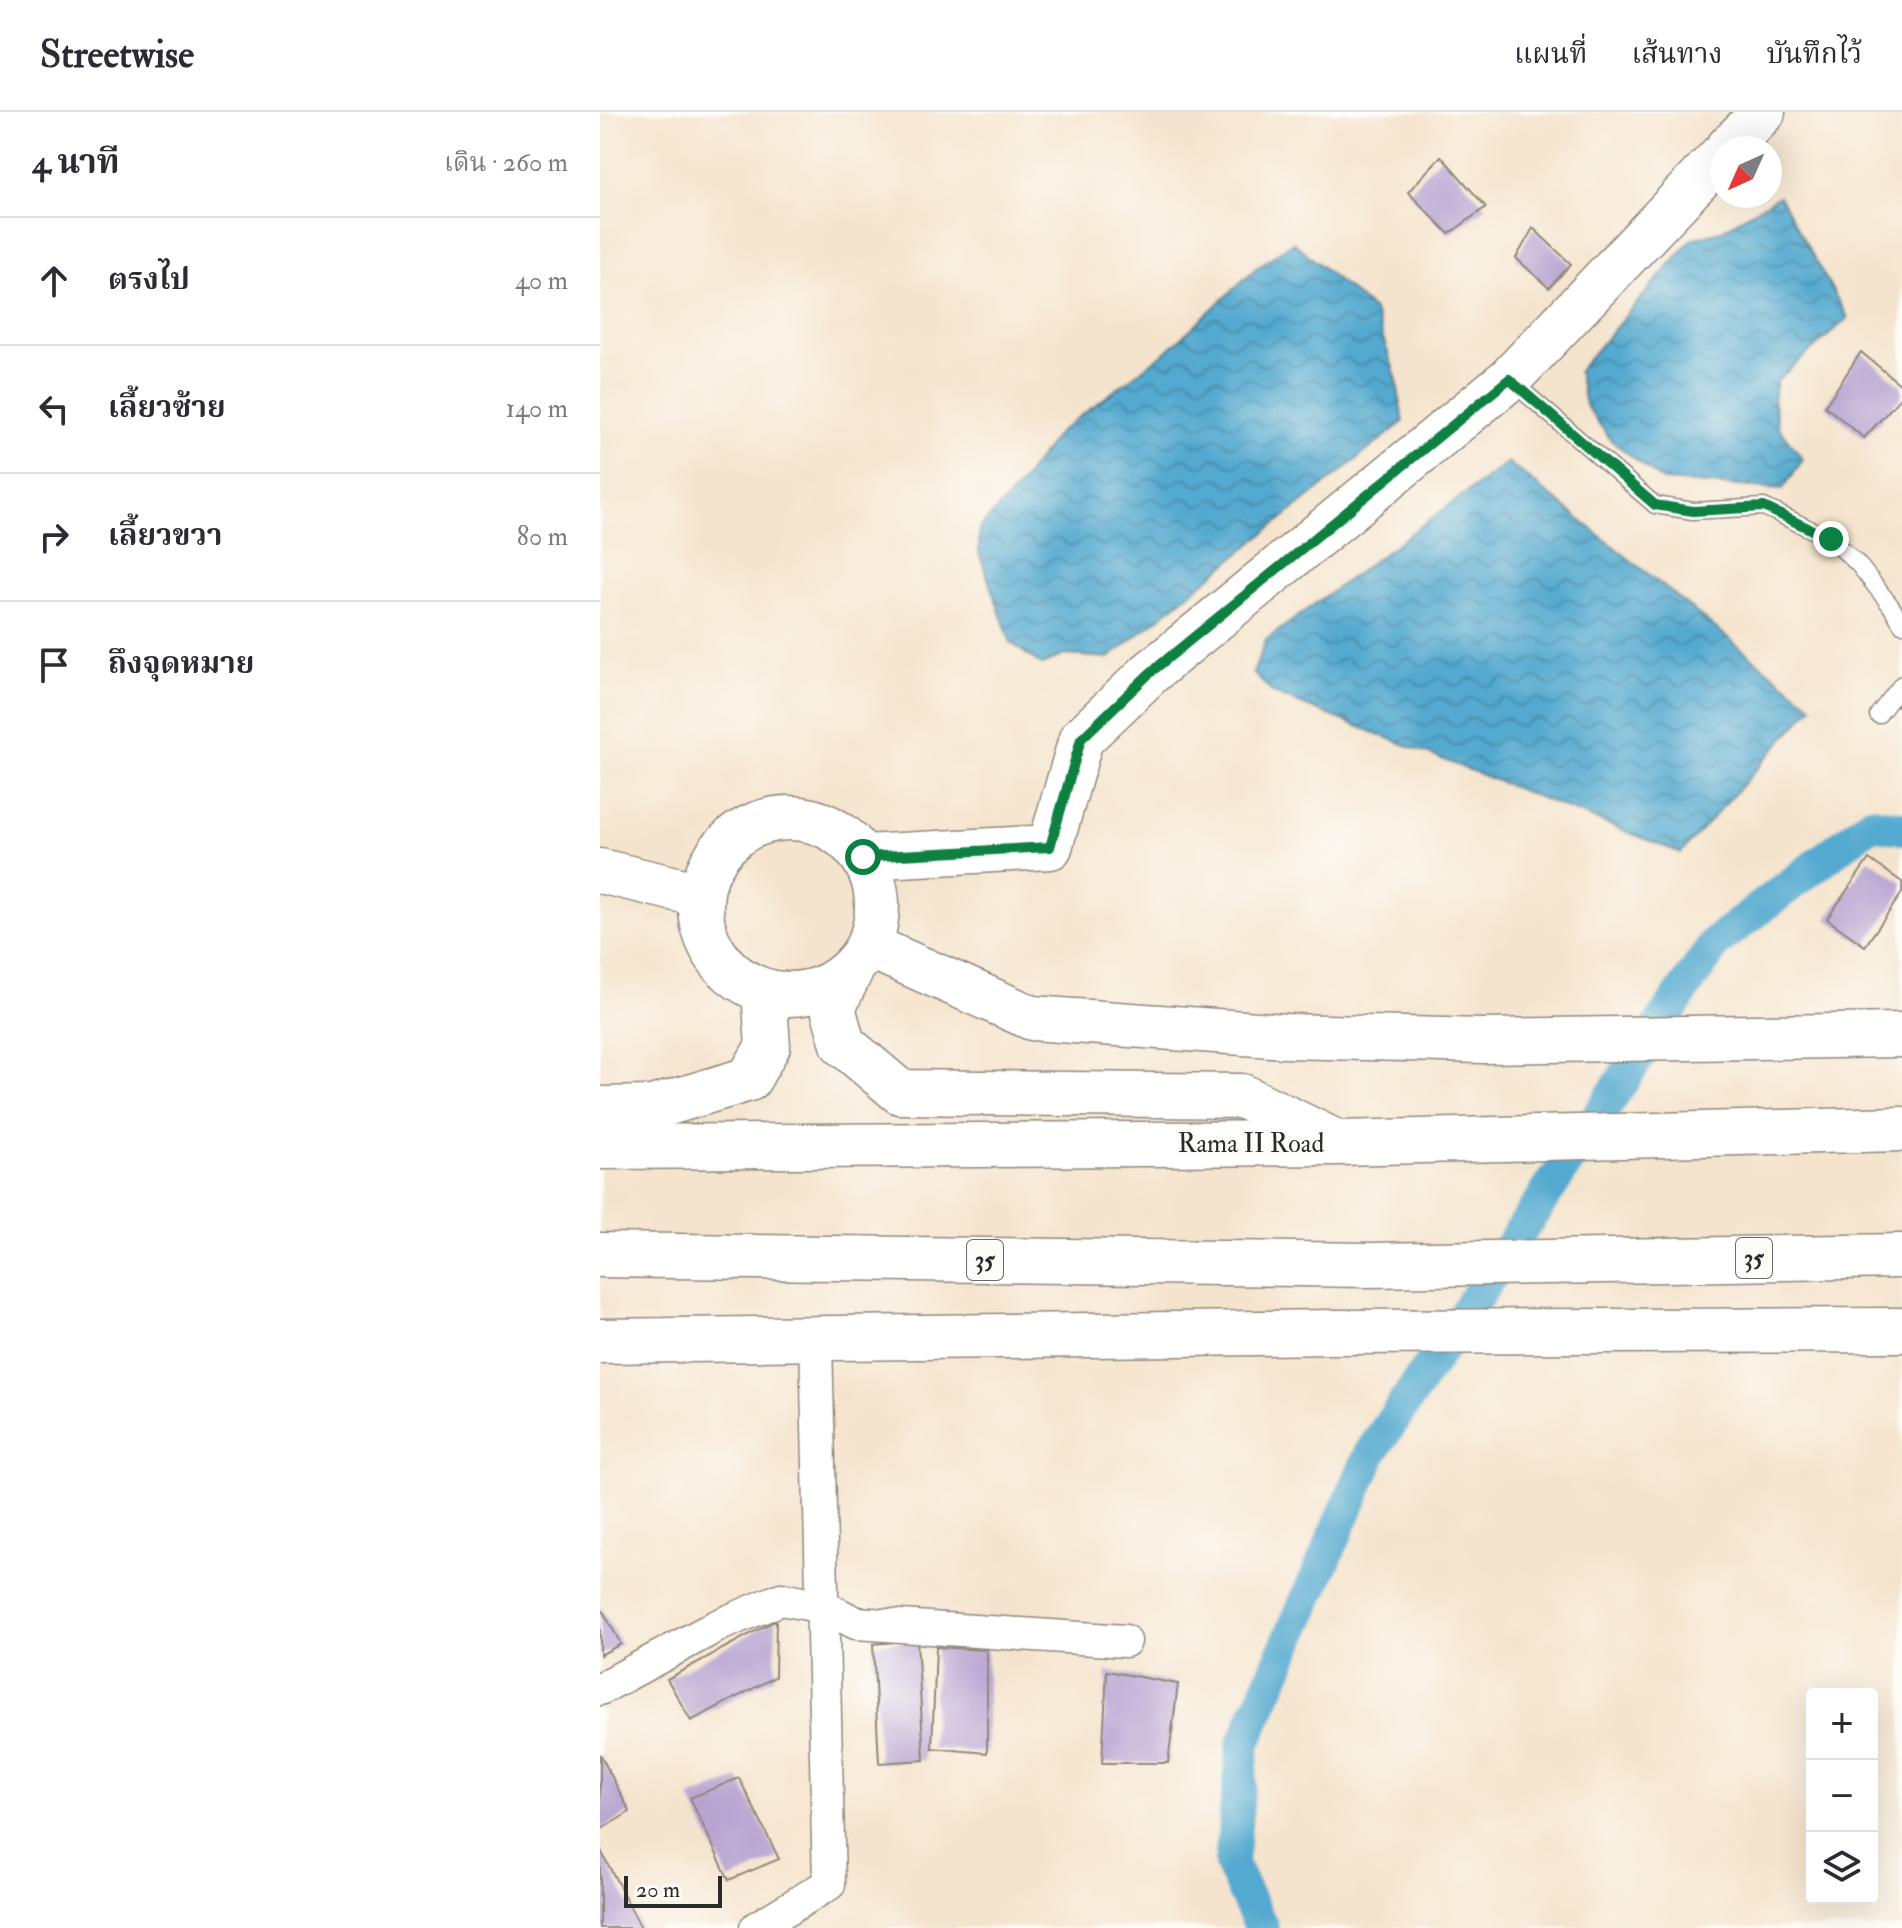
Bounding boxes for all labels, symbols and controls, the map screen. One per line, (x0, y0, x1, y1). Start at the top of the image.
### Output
text: Streetwise (40, 31, 194, 79)
text: แผนที่ (1514, 37, 1587, 72)
text: เส้นทาง (1631, 37, 1723, 72)
text: บันทึกไว้ (1767, 37, 1862, 72)
north arrow (1710, 136, 1782, 208)
text: 4 นาที (32, 141, 120, 184)
text: เดิน · 260 m (444, 147, 568, 179)
icon: ahead (32, 259, 76, 303)
text: ตรงไป (108, 261, 190, 298)
text: 40 m (515, 265, 568, 297)
icon: left (32, 387, 76, 431)
text: เลี้ยวซ้าย (108, 389, 226, 426)
text: 140 m (506, 393, 568, 425)
icon: right (32, 515, 76, 559)
text: เลี้ยวขวา (108, 517, 222, 554)
text: 80 m (517, 521, 568, 553)
route end (1813, 521, 1849, 557)
icon: arrive (32, 643, 76, 687)
text: ถึงจุดหมาย (108, 645, 254, 682)
route start (845, 839, 881, 875)
street label: Rama II Road (1178, 1128, 1324, 1160)
road number: 35 (1736, 1238, 1772, 1278)
road number: 35 (967, 1240, 1003, 1280)
map controls (1806, 1688, 1878, 1904)
button: + (1806, 1688, 1878, 1760)
button: − (1806, 1760, 1878, 1832)
button: layers (1806, 1832, 1878, 1904)
scale bar (624, 1872, 722, 1908)
text: 20 m (636, 1876, 680, 1904)

